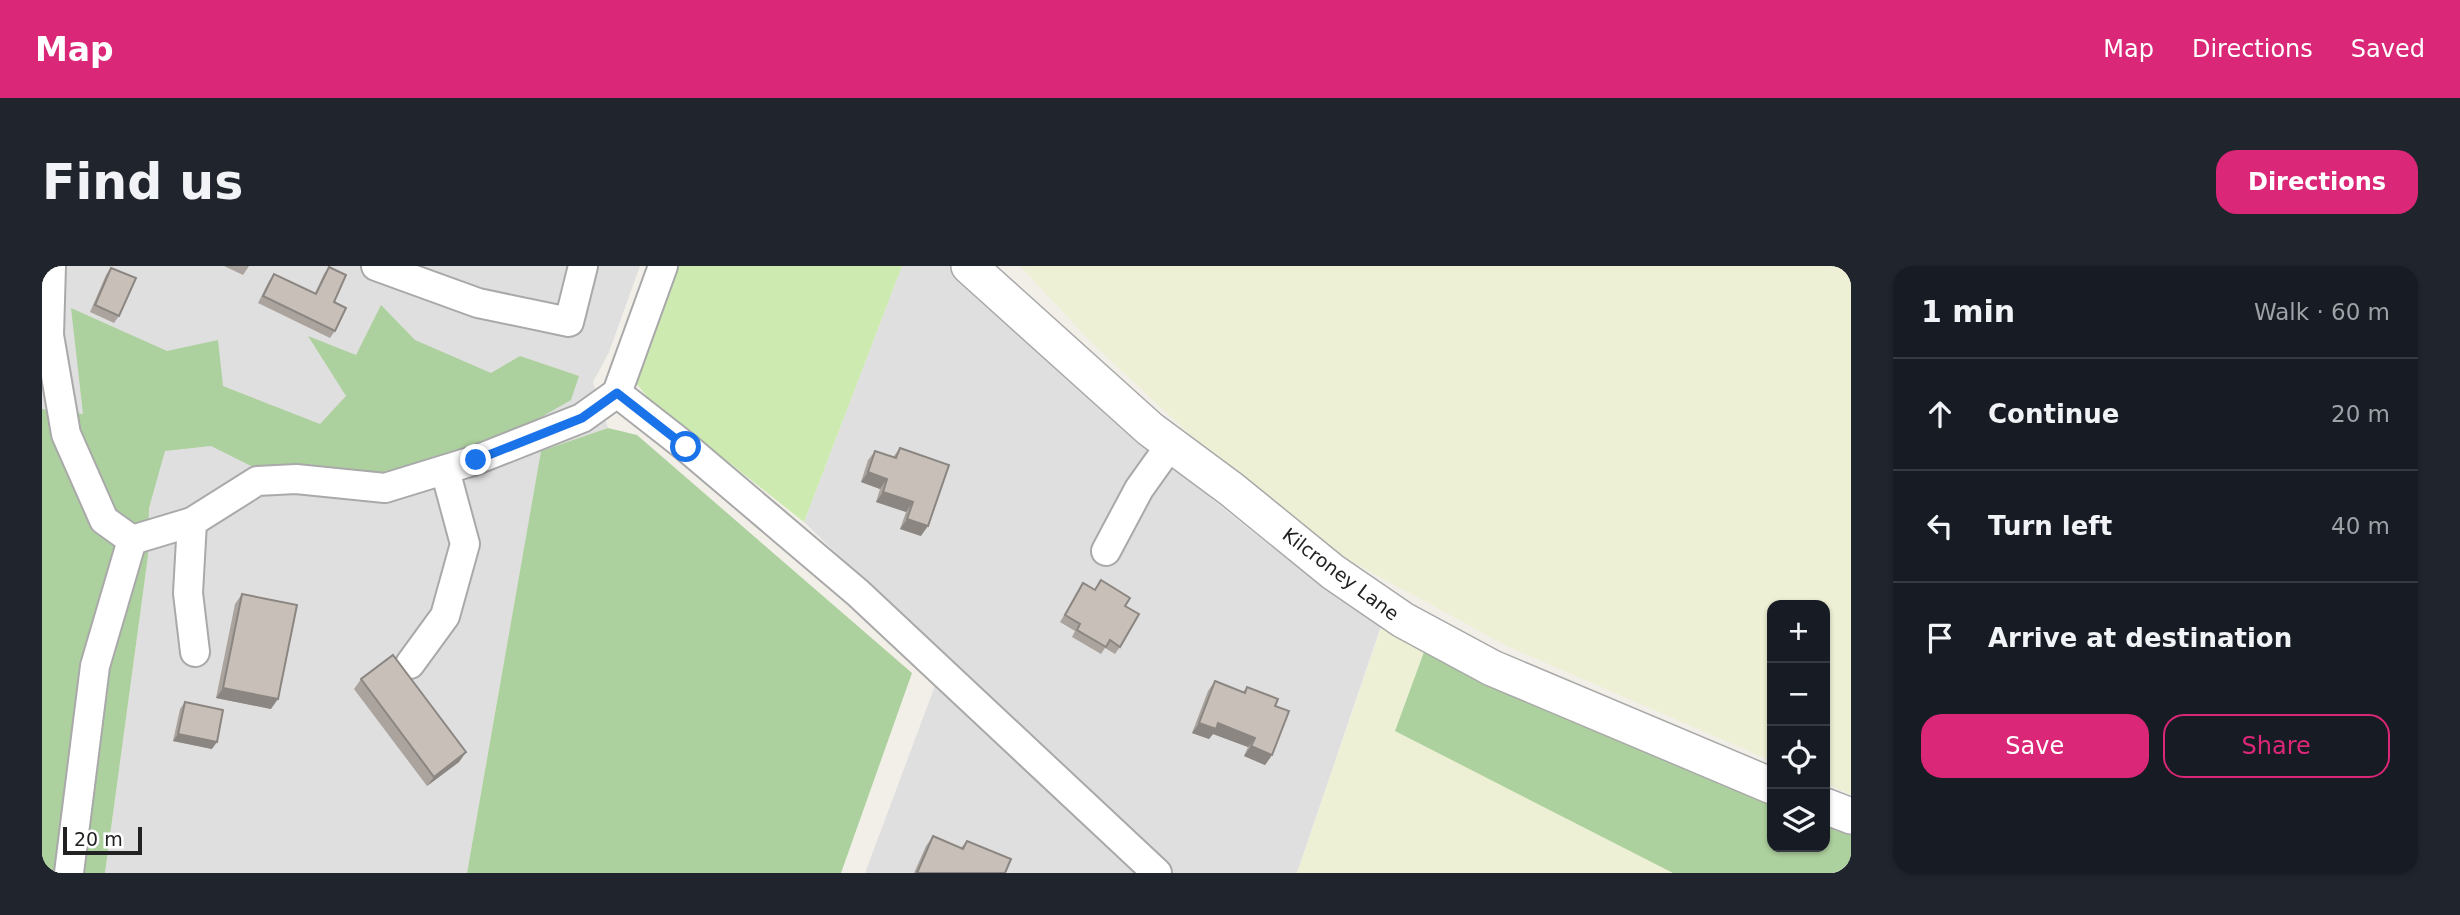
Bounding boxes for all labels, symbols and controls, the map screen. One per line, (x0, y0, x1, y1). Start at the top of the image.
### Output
text: Map (35, 30, 114, 69)
text: Map (2103, 35, 2154, 63)
text: Directions (2192, 35, 2313, 63)
text: Saved (2351, 35, 2425, 63)
button: Directions (2216, 150, 2418, 214)
text: Find us (42, 154, 243, 211)
text: 1 min (1921, 294, 2015, 329)
text: Walk · 60 m (2254, 299, 2390, 325)
icon: ahead (1921, 395, 1959, 433)
text: Continue (1988, 399, 2119, 429)
text: 20 m (2331, 401, 2390, 427)
route start (670, 431, 701, 462)
route end (460, 444, 491, 475)
icon: left (1921, 507, 1959, 545)
text: Turn left (1988, 511, 2112, 541)
text: 40 m (2331, 513, 2390, 539)
street label: Kilcroney Lane (1279, 523, 1403, 625)
map controls (1767, 600, 1830, 852)
button: + (1767, 600, 1830, 663)
icon: arrive (1921, 619, 1959, 657)
text: Arrive at destination (1988, 623, 2292, 653)
button: − (1767, 663, 1830, 726)
button: Save (1921, 714, 2149, 778)
button: Share (2163, 714, 2390, 778)
button: locate (1767, 726, 1830, 789)
button: layers (1767, 789, 1830, 852)
scale bar (63, 824, 142, 856)
text: 20 m (74, 828, 123, 850)

